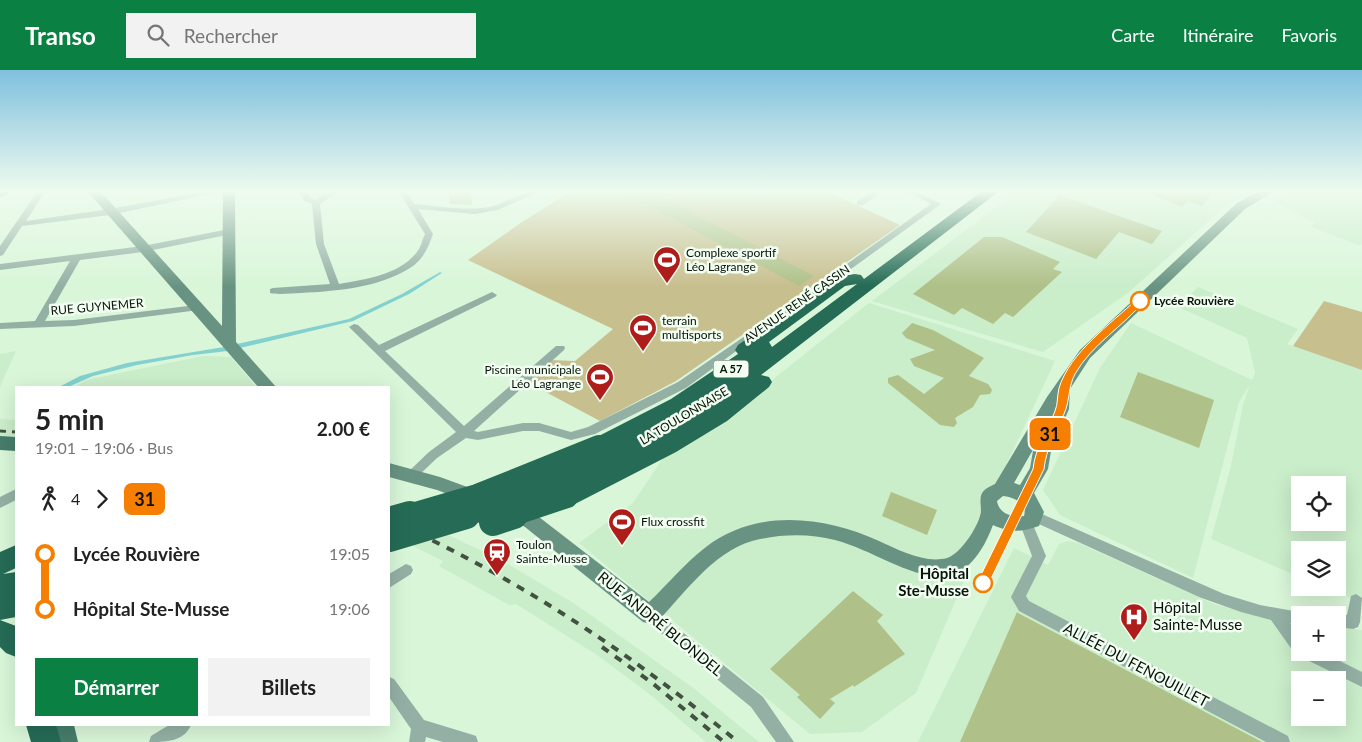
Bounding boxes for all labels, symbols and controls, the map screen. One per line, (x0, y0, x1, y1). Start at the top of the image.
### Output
search box (126, 13, 476, 58)
text: Transo (25, 21, 96, 50)
icon: search (144, 21, 172, 49)
text: Rechercher (184, 24, 278, 47)
text: Carte (1111, 24, 1155, 46)
text: Itinéraire (1183, 24, 1253, 46)
text: Favoris (1281, 24, 1337, 46)
sports icon: Complexe sportif Léo Lagrange (652, 245, 682, 284)
place label: Complexe sportif Léo Lagrange (686, 245, 777, 274)
street label: AVENUE RENÉ CASSIN (741, 261, 853, 346)
marker: Lycée Rouvière (1130, 291, 1150, 311)
place label: Lycée Rouvière (1154, 293, 1235, 308)
street label: RUE GUYNEMER (50, 295, 144, 318)
sports icon: terrain multisports (628, 313, 658, 352)
place label: terrain multisports (662, 313, 721, 342)
road number: A 57 (714, 360, 748, 378)
place label: Piscine municipale Léo Lagrange (484, 362, 581, 391)
sports icon: Piscine municipale Léo Lagrange (585, 362, 615, 401)
street label: LA TOULONNAISE (637, 383, 731, 448)
text: 5 min (35, 402, 104, 436)
text: 2.00 € (317, 417, 370, 440)
line badge: 31 (1028, 418, 1072, 450)
text: 31 (1040, 423, 1060, 445)
text: 19:01 – 19:06 · Bus (35, 438, 173, 457)
map controls (1291, 476, 1346, 726)
button: locate (1291, 476, 1346, 531)
icon: walk (35, 485, 63, 513)
icon: forward (88, 485, 116, 513)
text: 31 (134, 488, 155, 510)
text: 4 (71, 489, 80, 508)
sports icon: Flux crossfit (607, 507, 637, 546)
place label: Flux crossfit (641, 514, 705, 529)
station icon: Toulon Sainte-Musse (482, 537, 512, 576)
place label: Toulon Sainte-Musse (516, 537, 587, 566)
button: layers (1291, 541, 1346, 596)
text: Lycée Rouvière (73, 542, 200, 565)
text: 19:05 (329, 544, 370, 563)
place label: Hôpital Ste-Musse (898, 564, 969, 599)
street label: RUE ANDRÉ BLONDEL (595, 567, 727, 679)
marker: Hôpital Ste-Musse (973, 573, 993, 593)
text: Hôpital Ste-Musse (73, 597, 230, 620)
place label: Hôpital Sainte-Musse (1153, 598, 1242, 633)
text: 19:06 (329, 599, 370, 618)
hospital icon: Hôpital Sainte-Musse (1119, 602, 1149, 641)
button: + (1291, 606, 1346, 661)
street label: ALLÉE DU FENOUILLET (1061, 618, 1212, 710)
button: Démarrer (35, 658, 198, 716)
button: Billets (208, 658, 370, 716)
button: − (1291, 671, 1346, 726)

